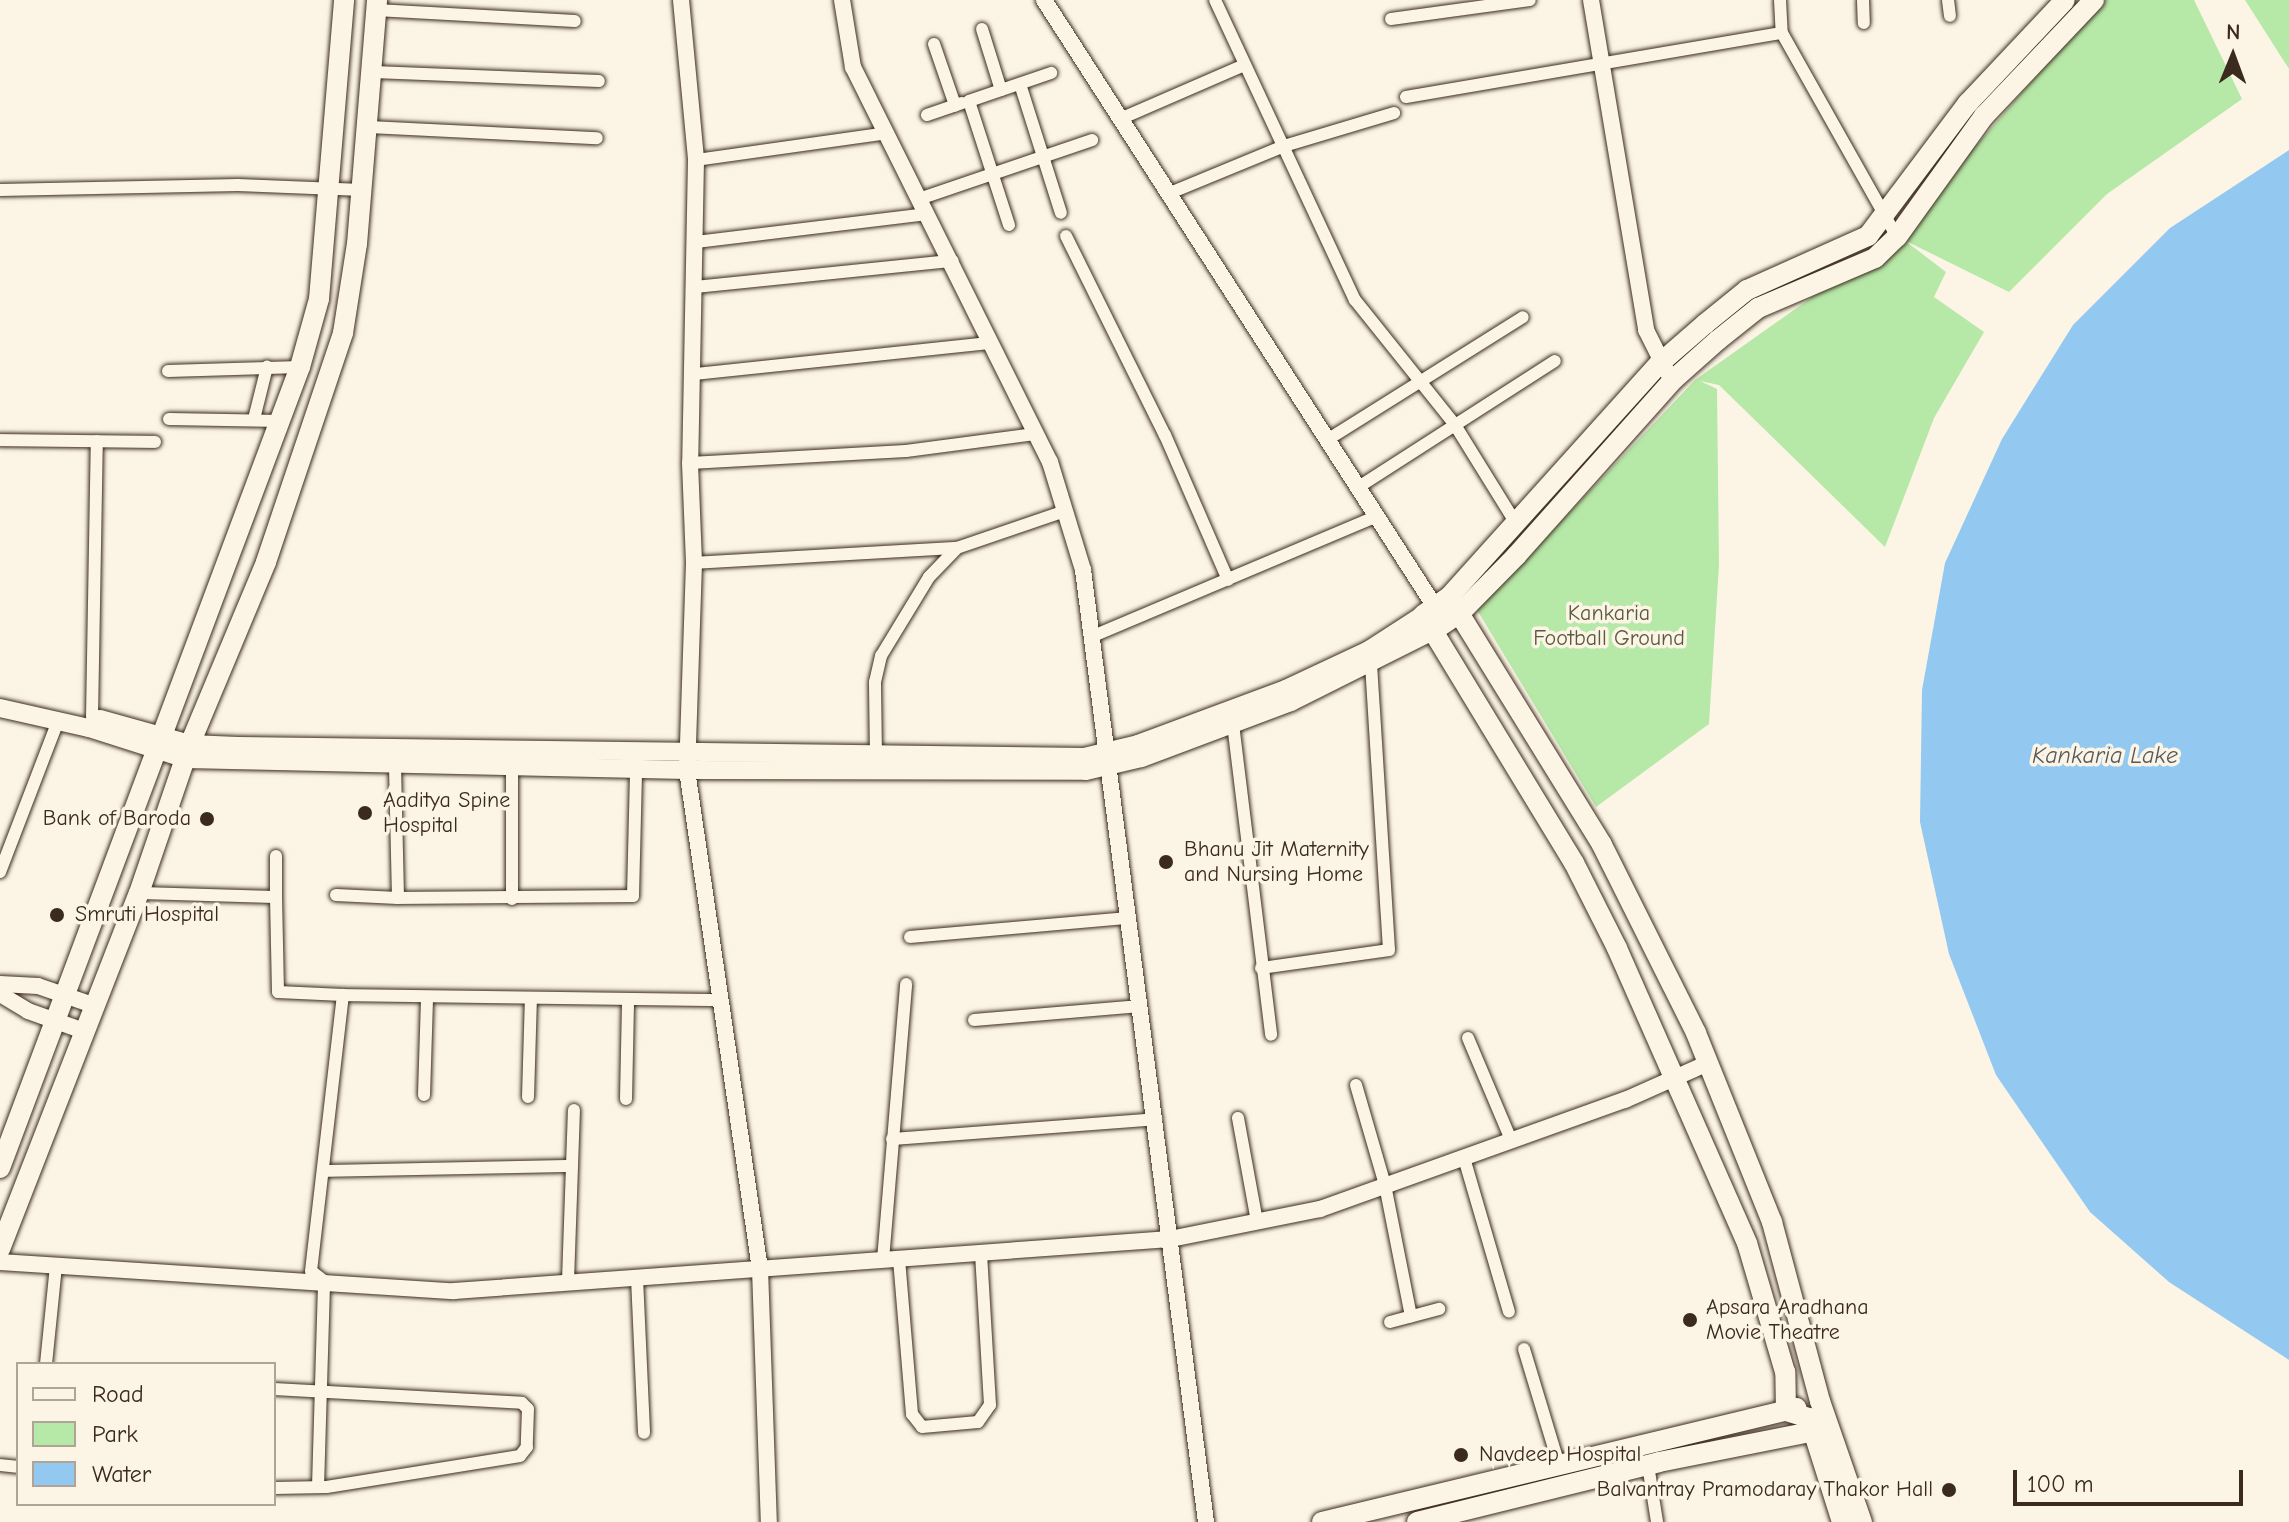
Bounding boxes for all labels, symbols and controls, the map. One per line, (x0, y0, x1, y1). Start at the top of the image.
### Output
north arrow (2193, 16, 2273, 96)
text: N (2226, 19, 2241, 45)
park label: Kankaria Football Ground (1533, 600, 1685, 652)
water label: Kankaria Lake (2032, 742, 2178, 770)
place label: Aaditya Spine Hospital (383, 787, 510, 838)
marker: Aaditya Spine Hospital (354, 802, 376, 824)
place label: Bank of Baroda (43, 806, 191, 832)
marker: Bank of Baroda (198, 810, 216, 828)
place label: Bhanu Jit Maternity and Nursing Home (1184, 836, 1369, 888)
marker: Bhanu Jit Maternity and Nursing Home (1155, 851, 1177, 873)
place label: Smruti Hospital (75, 902, 219, 928)
marker: Smruti Hospital (46, 904, 68, 926)
place label: Apsara Aradhana Movie Theatre (1706, 1294, 1869, 1346)
marker: Apsara Aradhana Movie Theatre (1681, 1311, 1699, 1329)
legend (16, 1362, 276, 1506)
text: Road (92, 1380, 144, 1408)
text: Park (92, 1420, 138, 1448)
place label: Navdeep Hospital (1479, 1442, 1641, 1468)
marker: Navdeep Hospital (1450, 1444, 1472, 1466)
scale bar (2017, 1454, 2247, 1504)
text: Water (92, 1460, 151, 1488)
text: 100 m (2027, 1470, 2094, 1498)
place label: Balvantray Pramodaray Thakor Hall (1597, 1477, 1933, 1503)
marker: Balvantray Pramodaray Thakor Hall (1940, 1481, 1958, 1499)

